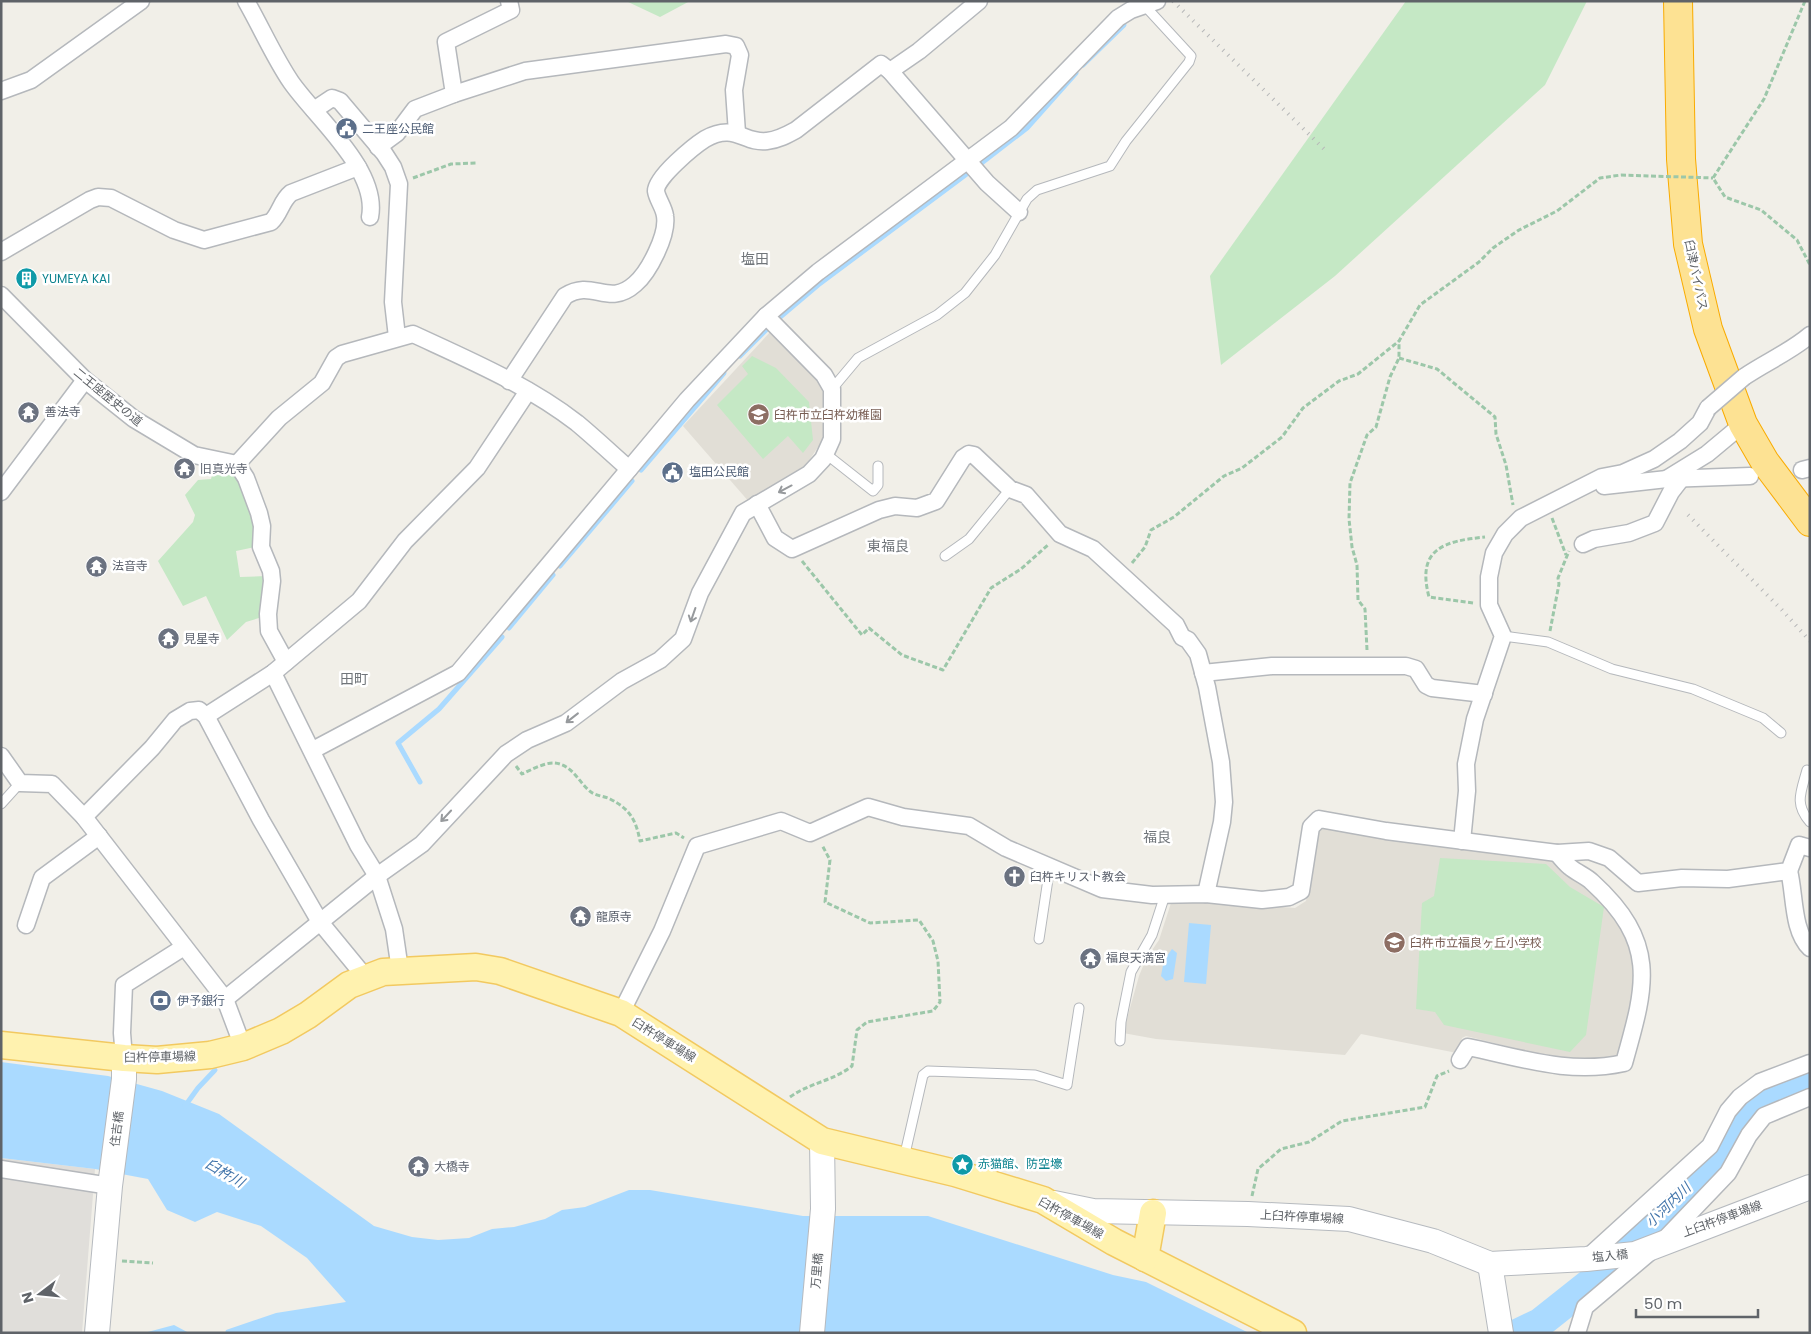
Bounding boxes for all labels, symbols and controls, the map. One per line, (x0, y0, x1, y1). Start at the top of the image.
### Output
public building icon: 二王座公民館 (334, 117, 358, 141)
place label: 二王座公民館 (362, 120, 434, 137)
street label: 臼津バイパス (1681, 238, 1712, 312)
district label: 塩田 (741, 249, 769, 269)
building icon: YUMEYA KAI (14, 267, 38, 291)
place label: YUMEYA KAI (42, 270, 110, 287)
street label: 二王座歴史の道 (70, 364, 146, 430)
temple icon: 善法寺 (17, 400, 41, 424)
place label: 善法寺 (45, 403, 81, 420)
school or university icon: 臼杵市立臼杵幼稚園 (746, 403, 770, 427)
place label: 臼杵市立臼杵幼稚園 (774, 406, 882, 423)
temple icon: 旧真光寺 (172, 457, 196, 481)
place label: 旧真光寺 (200, 460, 248, 477)
public building icon: 塩田公民館 (661, 460, 685, 484)
place label: 塩田公民館 (689, 463, 749, 480)
one-way arrow (778, 485, 793, 494)
district label: 東福良 (867, 536, 909, 556)
temple icon: 法音寺 (84, 554, 108, 578)
place label: 法音寺 (112, 557, 148, 574)
one-way arrow (688, 607, 697, 622)
temple icon: 見星寺 (156, 627, 180, 651)
place label: 見星寺 (184, 630, 220, 647)
district label: 田町 (340, 669, 368, 689)
one-way arrow (566, 712, 579, 723)
one-way arrow (440, 810, 452, 822)
district label: 福良 (1143, 827, 1171, 847)
church icon: 臼杵キリスト教会 (1002, 865, 1026, 889)
place label: 臼杵キリスト教会 (1030, 868, 1126, 885)
temple icon: 龍原寺 (568, 905, 592, 929)
place label: 龍原寺 (596, 908, 632, 925)
school or university icon: 臼杵市立福良ヶ丘小学校 (1382, 931, 1406, 955)
place label: 臼杵市立福良ヶ丘小学校 (1410, 934, 1542, 951)
temple icon: 福良天満宮 (1078, 946, 1102, 970)
place label: 福良天満宮 (1106, 949, 1166, 966)
bank icon: 伊予銀行 (149, 989, 173, 1013)
place label: 伊予銀行 (177, 992, 225, 1009)
street label: 臼杵停車場線 (629, 1013, 699, 1066)
street label: 臼杵停車場線 (124, 1047, 196, 1066)
street label: 住吉橋 (106, 1110, 127, 1148)
place icon: 赤猫館、防空壕 (950, 1152, 974, 1176)
water label: 臼杵川 (202, 1154, 250, 1193)
temple icon: 大橋寺 (406, 1155, 430, 1179)
place label: 赤猫館、防空壕 (978, 1155, 1063, 1172)
place label: 大橋寺 (434, 1158, 470, 1175)
water label: 小河内川 (1641, 1177, 1697, 1232)
street label: 臼杵停車場線 (1036, 1193, 1107, 1242)
street label: 上臼杵停車場線 (1679, 1196, 1764, 1241)
street label: 上臼杵停車場線 (1260, 1206, 1344, 1227)
street label: 塩入橋 (1591, 1245, 1629, 1266)
street label: 万里橋 (806, 1252, 827, 1290)
north arrow (15, 1269, 65, 1319)
scale bar (1636, 1286, 1758, 1318)
text: N (16, 1290, 39, 1305)
text: 50 m (1644, 1293, 1682, 1314)

